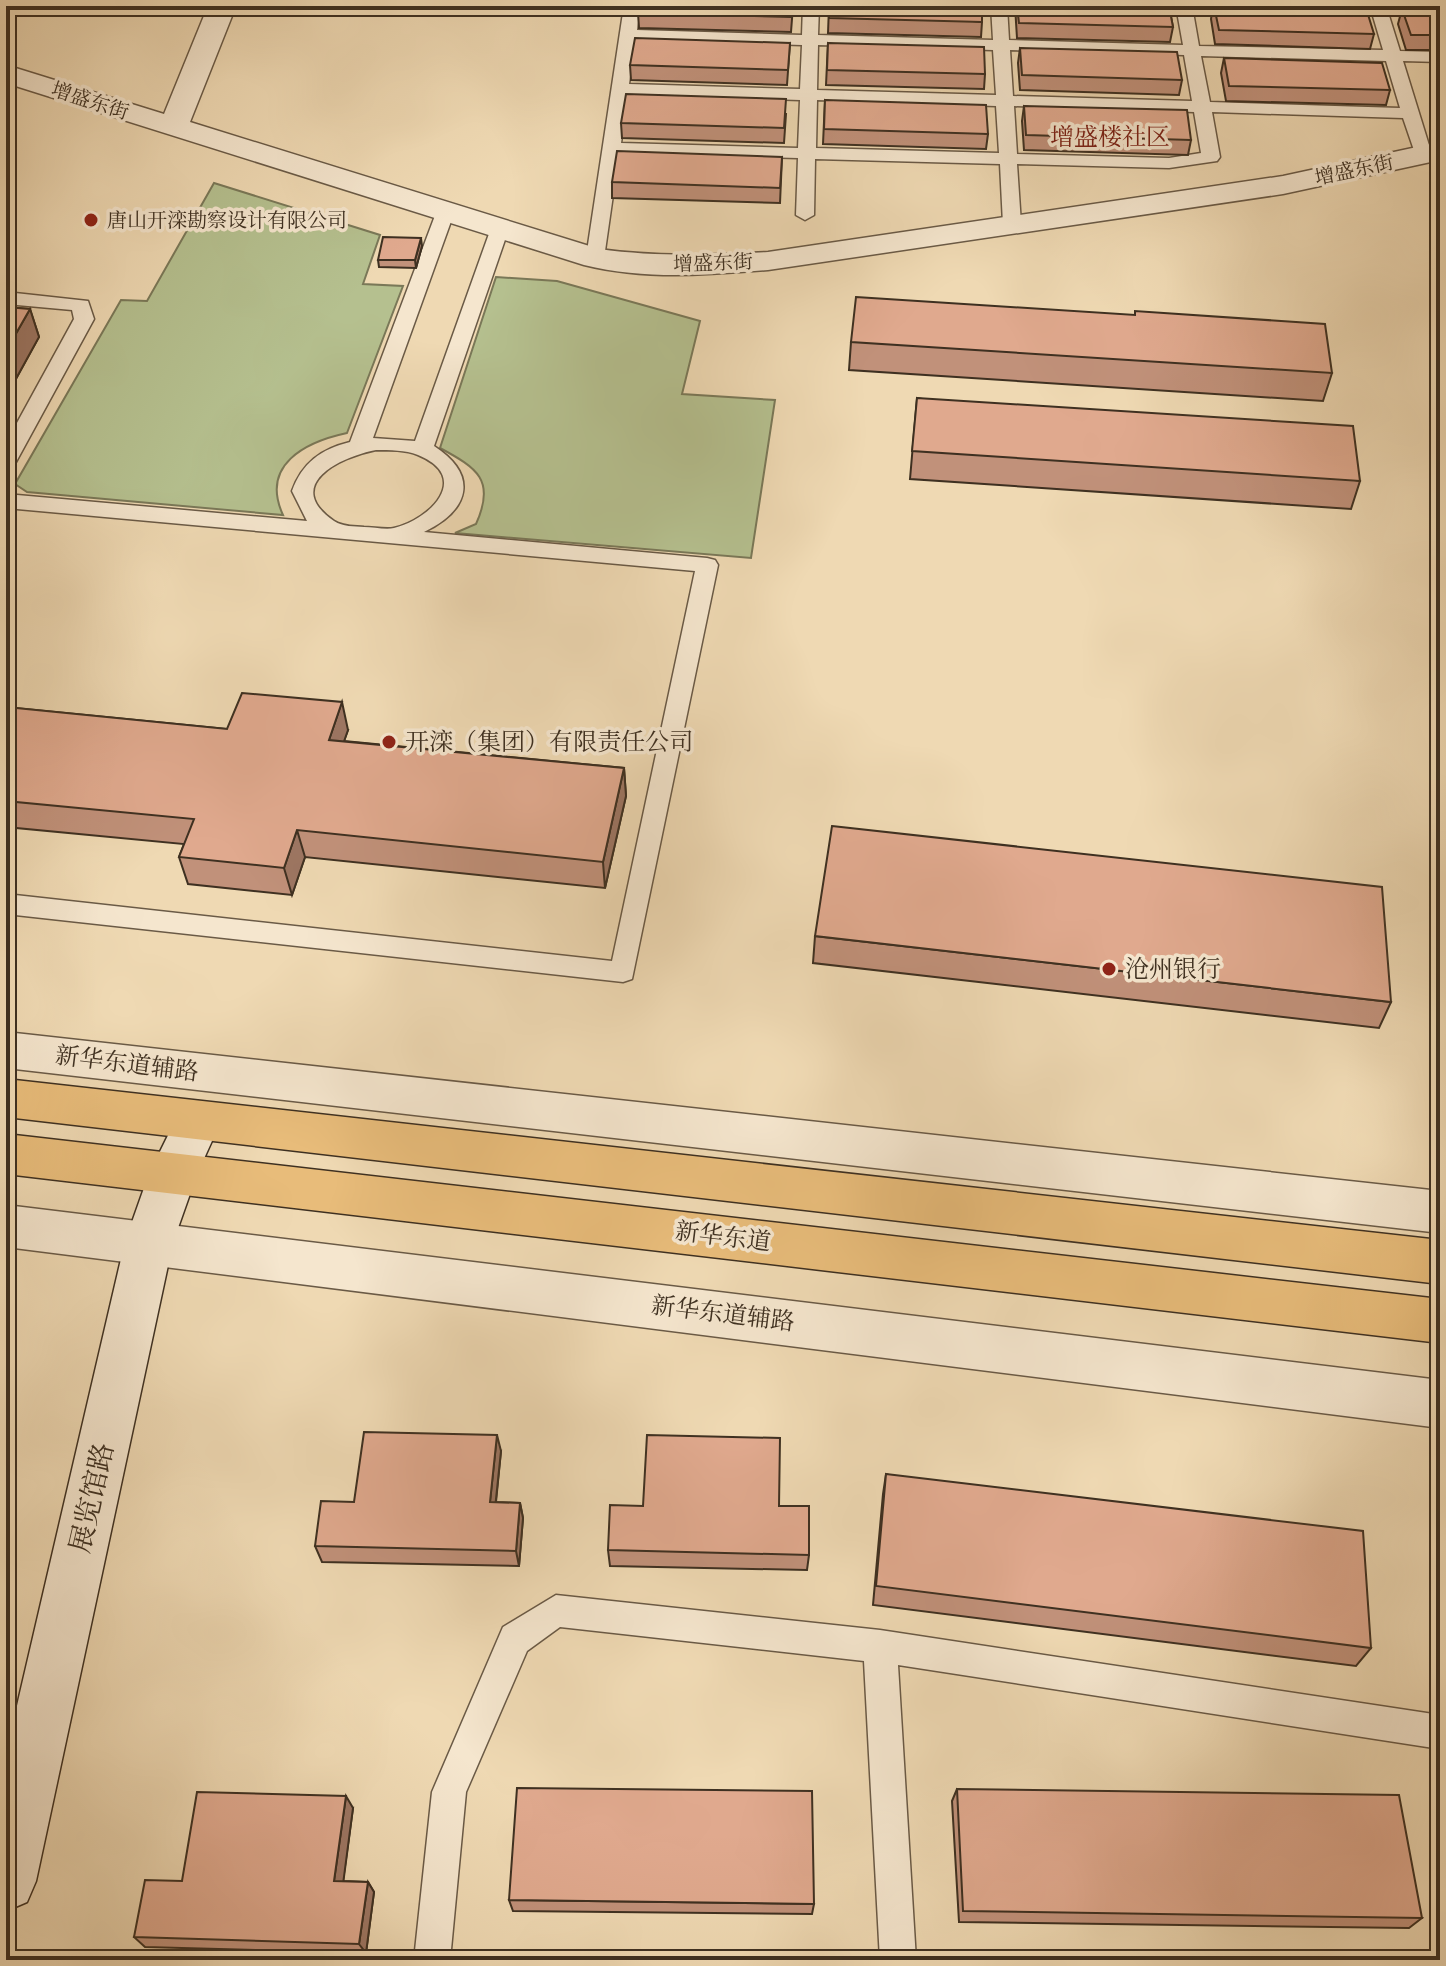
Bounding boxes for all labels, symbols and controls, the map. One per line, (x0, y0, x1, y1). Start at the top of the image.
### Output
street label: 增盛东街 (48, 76, 132, 126)
district label: 增盛楼社区 (1050, 121, 1170, 154)
street label: 增盛东街 (1312, 148, 1396, 192)
place label: 唐山开滦勘察设计有限公司 (107, 207, 347, 234)
marker: 唐山开滦勘察设计有限公司 (82, 211, 100, 229)
street label: 增盛东街 (673, 248, 753, 278)
place label: 开滦（集团）有限责任公司 (405, 726, 693, 759)
marker: 开滦（集团）有限责任公司 (380, 733, 398, 751)
place label: 沧州银行 (1125, 953, 1221, 986)
marker: 沧州银行 (1100, 960, 1118, 978)
street label: 新华东道辅路 (54, 1039, 200, 1089)
street label: 新华东道 (673, 1215, 773, 1259)
street label: 新华东道辅路 (650, 1289, 796, 1339)
street label: 展览馆路 (61, 1439, 123, 1557)

